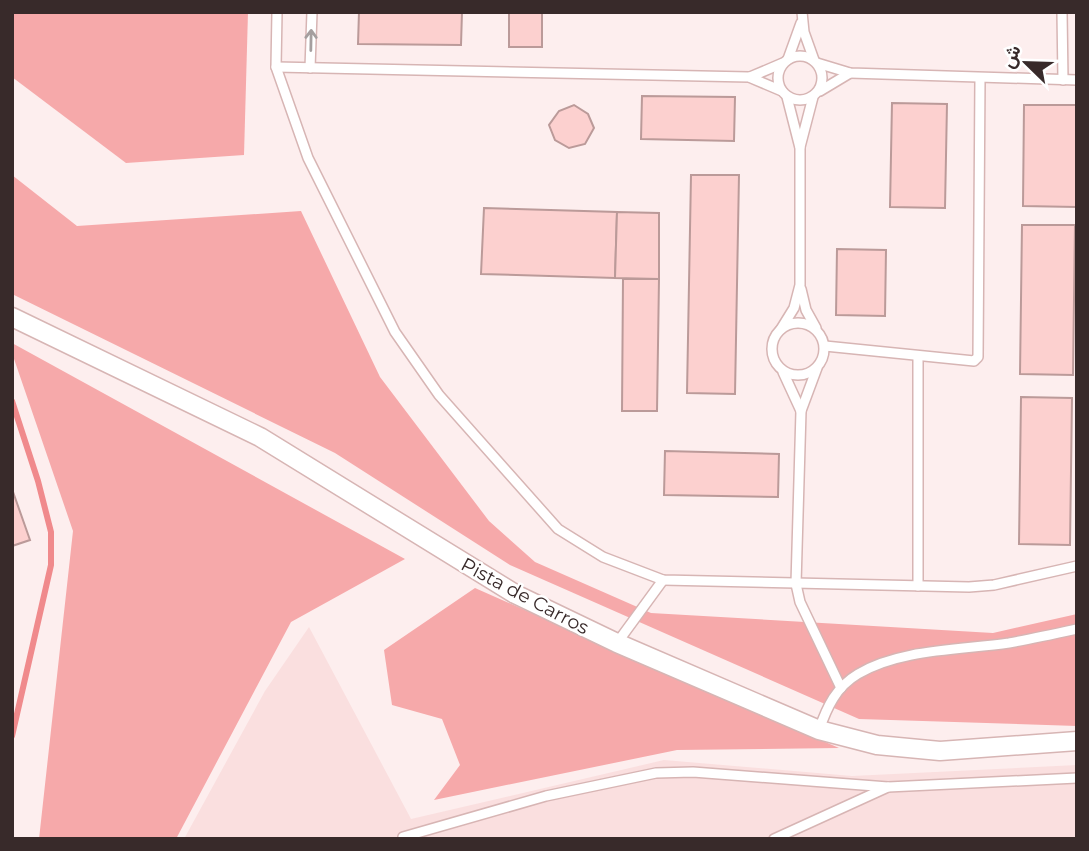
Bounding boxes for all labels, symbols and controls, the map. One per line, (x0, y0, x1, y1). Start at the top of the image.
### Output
north arrow (991, 28, 1061, 98)
one-way arrow (304, 29, 318, 52)
text: ش (996, 41, 1026, 72)
street label: Pista de Carros (457, 553, 593, 639)

